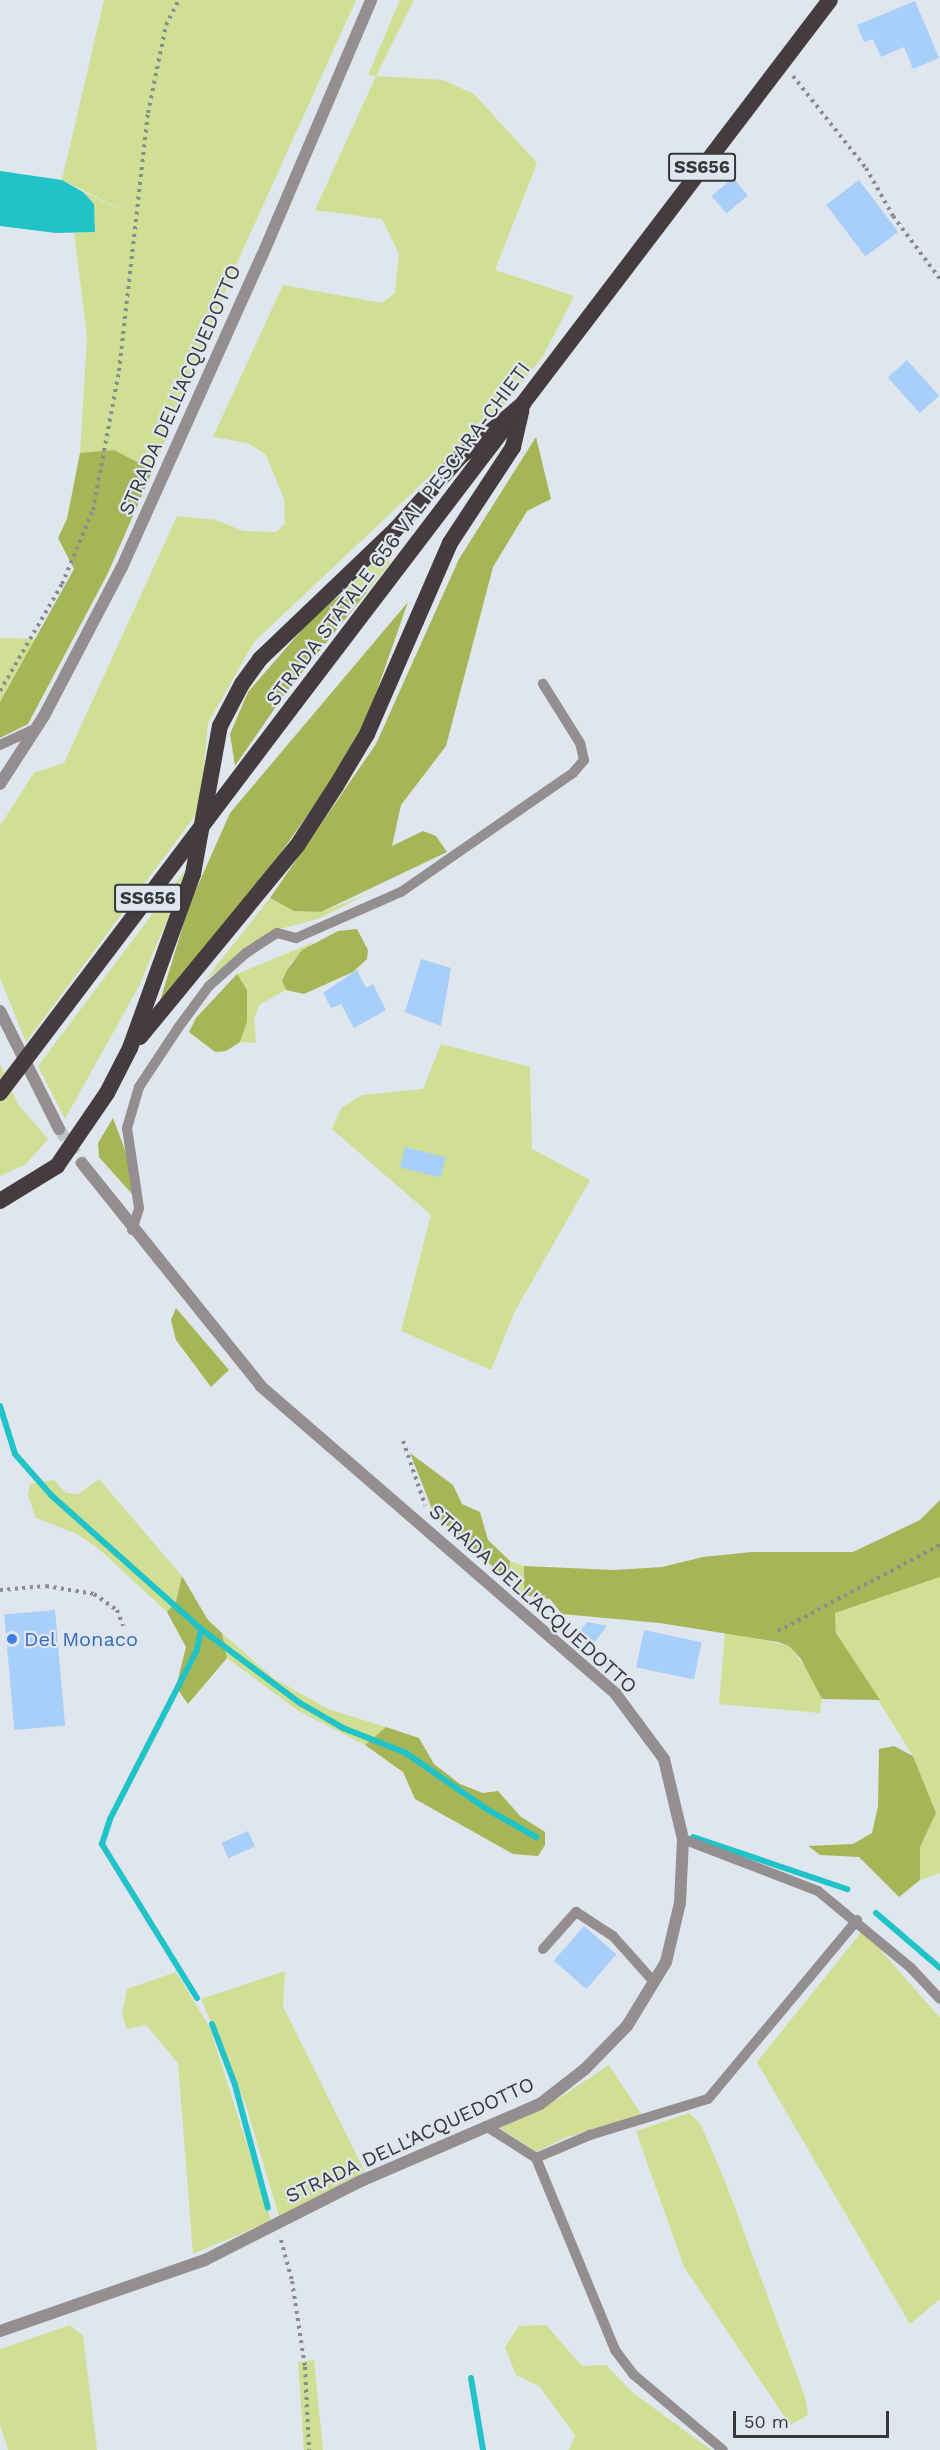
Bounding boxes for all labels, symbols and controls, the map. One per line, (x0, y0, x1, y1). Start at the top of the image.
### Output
road number: SS656 (668, 152, 736, 182)
street label: STRADA DELL'ACQUEDOTTO (114, 261, 246, 519)
street label: STRADA STATALE 656 VAL PESCARA-CHIETI (260, 357, 536, 711)
road number: SS656 (114, 883, 182, 913)
street label: STRADA DELL'ACQUEDOTTO (424, 1499, 642, 1699)
place label: Del Monaco (24, 1627, 139, 1651)
marker: Del Monaco (5, 1632, 19, 1646)
street label: STRADA DELL'ACQUEDOTTO (282, 2072, 538, 2208)
scale bar (736, 2399, 892, 2437)
text: 50 m (744, 2411, 789, 2432)

